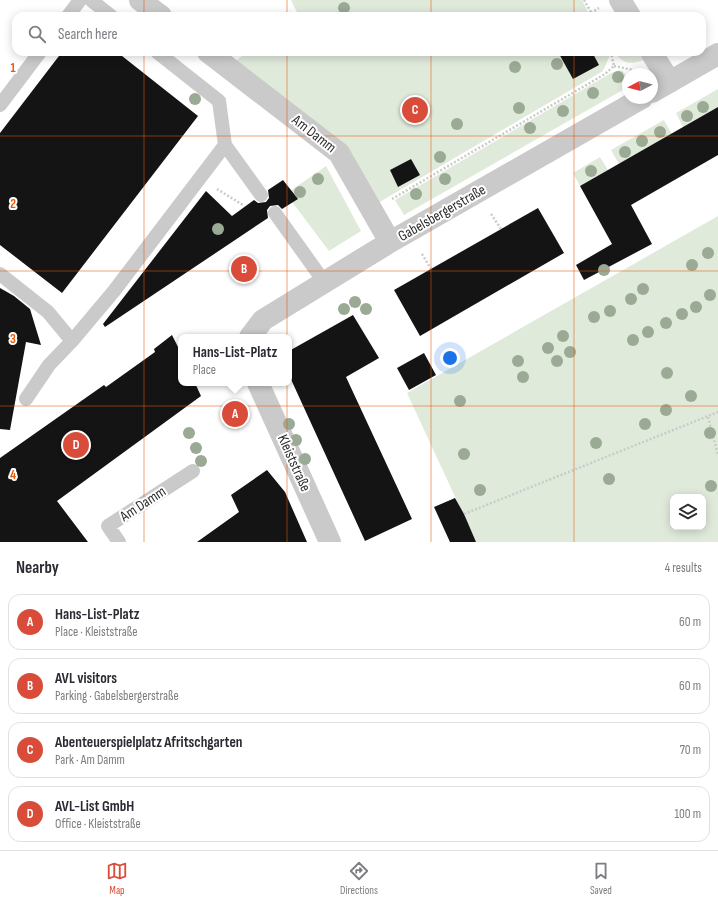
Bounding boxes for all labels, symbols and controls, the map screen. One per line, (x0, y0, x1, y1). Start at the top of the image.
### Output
search box (12, 12, 706, 56)
icon: search (26, 23, 48, 45)
text: Search here (58, 25, 118, 44)
text: 1 (10, 60, 16, 76)
north arrow (622, 68, 658, 104)
pin: C (402, 95, 428, 125)
street label: Am Damm (287, 110, 340, 157)
street label: Gabelsbergerstraße (395, 180, 489, 246)
text: 2 (10, 196, 16, 212)
pin: B (231, 254, 257, 284)
text: 3 (10, 331, 16, 347)
popup (178, 334, 292, 386)
text: Hans-List-Platz (193, 343, 277, 362)
your location (440, 348, 460, 368)
text: Place (193, 362, 216, 378)
pin: A (222, 399, 248, 429)
pin: D (63, 430, 89, 460)
street label: Kleiststraße (273, 432, 315, 494)
text: 4 (10, 467, 16, 483)
street label: Am Damm (116, 482, 170, 526)
map controls (670, 494, 706, 530)
button: layers (670, 494, 706, 530)
text: Nearby (16, 558, 59, 578)
text: 4 results (665, 560, 702, 576)
text: Hans-List-Platz (55, 605, 139, 624)
text: A (27, 614, 33, 630)
text: 60 m (679, 614, 701, 630)
text: Place · Kleiststraße (55, 624, 137, 640)
text: AVL visitors (55, 669, 117, 688)
text: B (27, 678, 33, 694)
text: 60 m (679, 678, 701, 694)
text: Parking · Gabelsbergerstraße (55, 688, 179, 704)
text: Abenteuerspielplatz Afritschgarten (55, 733, 243, 752)
text: C (27, 742, 33, 758)
text: 70 m (680, 742, 701, 758)
text: Park · Am Damm (55, 752, 125, 768)
text: AVL-List GmbH (55, 797, 134, 816)
text: D (27, 806, 33, 822)
text: 100 m (674, 806, 701, 822)
text: Office · Kleiststraße (55, 816, 141, 832)
tab: Map (106, 860, 128, 897)
tab: Directions (340, 860, 378, 897)
tab: Saved (590, 860, 612, 897)

